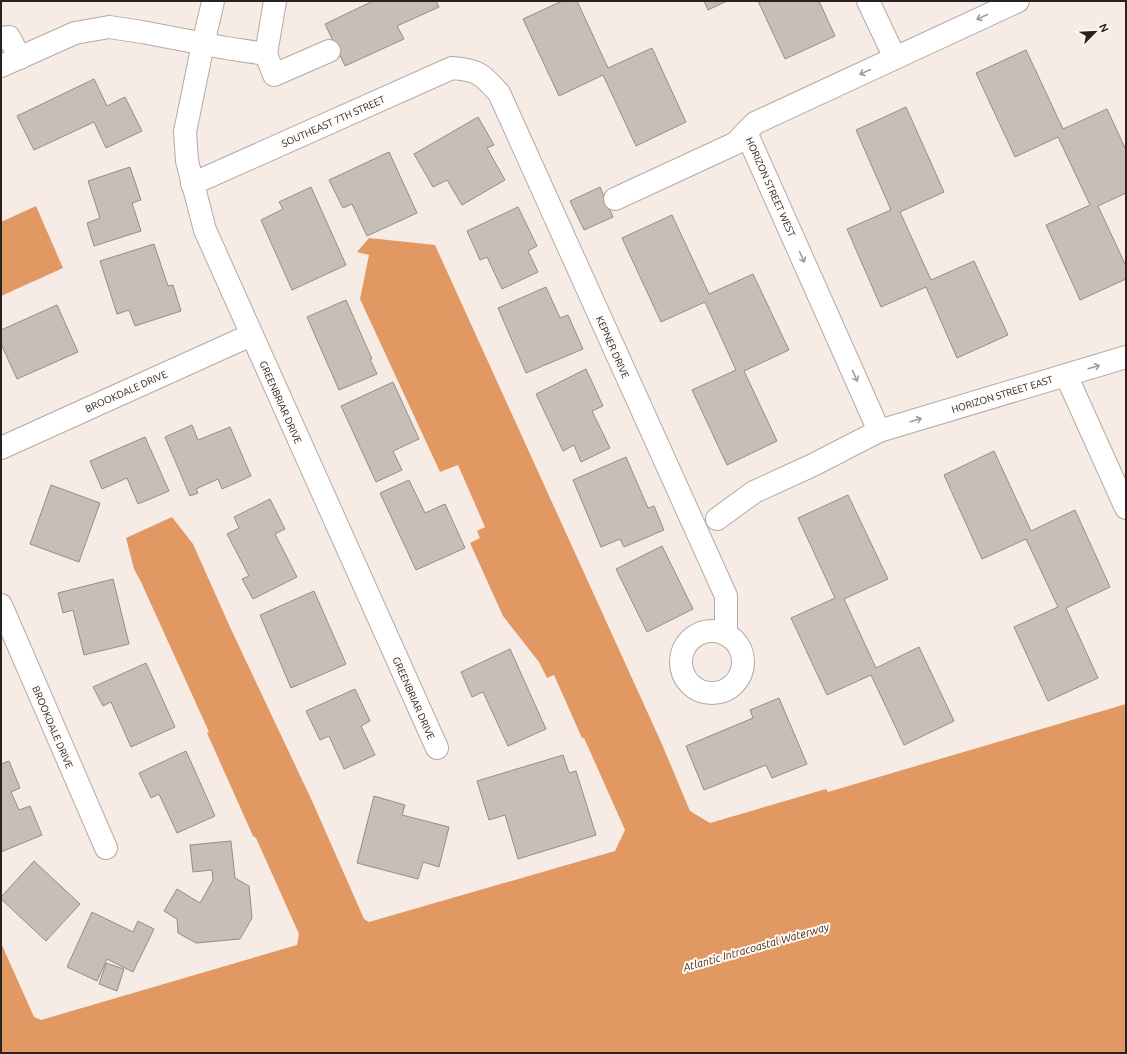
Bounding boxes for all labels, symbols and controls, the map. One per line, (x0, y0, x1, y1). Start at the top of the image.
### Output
north arrow (1075, 12, 1115, 52)
one-way arrow (977, 14, 989, 21)
text: N (1097, 22, 1111, 34)
one-way arrow (859, 69, 871, 76)
street label: SOUTHEAST 7TH STREET (280, 93, 387, 149)
street label: HORIZON STREET WEST (744, 136, 798, 239)
one-way arrow (799, 251, 806, 263)
street label: KEPNER DRIVE (594, 314, 631, 380)
street label: GREENBRIAR DRIVE (257, 359, 304, 446)
one-way arrow (1088, 363, 1101, 370)
street label: BROOKDALE DRIVE (84, 368, 169, 414)
one-way arrow (851, 369, 859, 381)
street label: HORIZON STREET EAST (950, 374, 1055, 415)
one-way arrow (909, 416, 922, 423)
street label: GREENBRIAR DRIVE (390, 655, 437, 742)
street label: BROOKDALE DRIVE (30, 684, 75, 770)
water label: Atlantic Intracoastal Waterway (681, 920, 831, 974)

